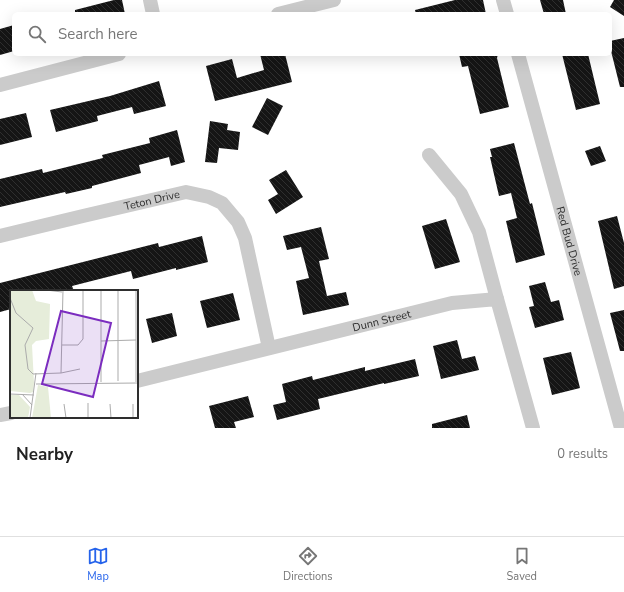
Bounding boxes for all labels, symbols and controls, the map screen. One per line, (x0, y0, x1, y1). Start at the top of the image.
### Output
search box (12, 12, 612, 56)
icon: search (26, 23, 48, 45)
text: Search here (58, 24, 138, 44)
street label: Teton Drive (123, 187, 181, 214)
street label: Red Bud Drive (552, 205, 586, 278)
inset map (10, 290, 138, 418)
street label: Dunn Street (351, 306, 413, 335)
text: Nearby (16, 443, 73, 466)
text: 0 results (557, 445, 608, 463)
tab: Map (87, 545, 109, 584)
tab: Directions (283, 545, 333, 584)
tab: Saved (507, 545, 537, 584)

